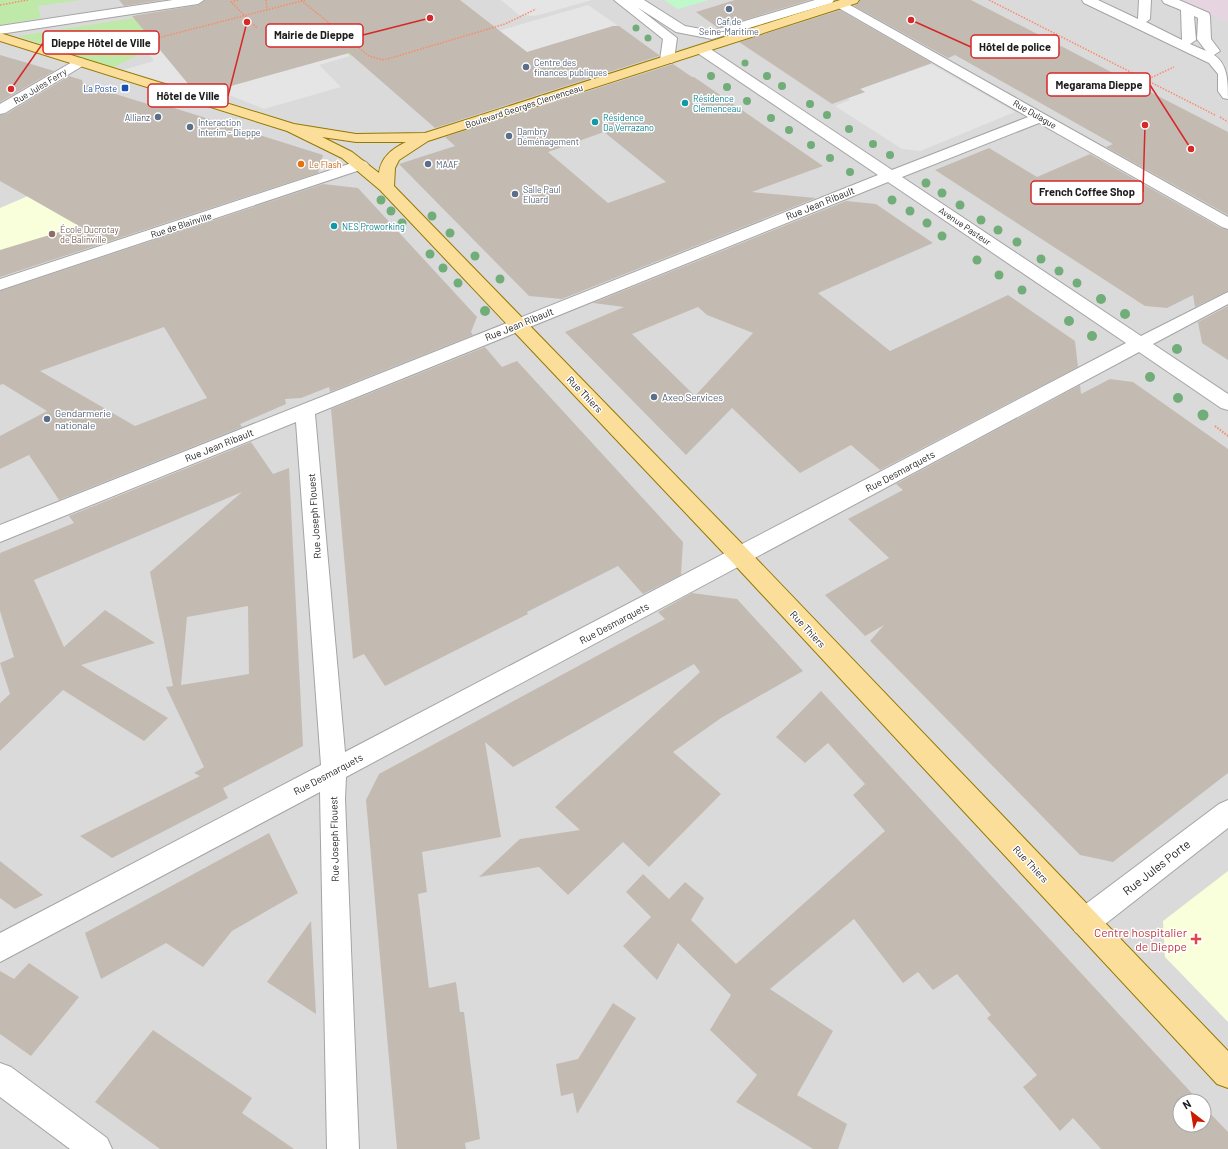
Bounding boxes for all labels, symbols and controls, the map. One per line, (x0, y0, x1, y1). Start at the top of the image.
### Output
marker: Caf de Seine-Maritime (724, 4, 734, 14)
place label: Caf de Seine-Maritime (699, 16, 759, 37)
callout: Mairie de Dieppe (266, 24, 363, 47)
text: Mairie de Dieppe (274, 28, 354, 41)
callout: Dieppe Hôtel de Ville (43, 31, 159, 54)
callout: Hôtel de police (971, 35, 1059, 58)
text: Dieppe Hôtel de Ville (51, 36, 151, 49)
text: Hôtel de police (979, 40, 1051, 53)
place label: Centre des finances publiques (534, 57, 607, 78)
marker: Centre des finances publiques (521, 62, 531, 72)
street label: Rue Jules Ferry (11, 66, 69, 106)
callout: Megarama Dieppe (1047, 73, 1150, 96)
text: Megarama Dieppe (1055, 78, 1143, 91)
street label: Boulevard Georges Clemenceau (464, 82, 584, 130)
place label: La Poste (83, 83, 117, 94)
marker: La Poste (120, 83, 130, 93)
callout: Hôtel de Ville (148, 84, 228, 107)
text: Hôtel de Ville (156, 89, 220, 102)
place label: Résidence Clemenceau (693, 93, 741, 114)
street label: Rue Dulague (1011, 97, 1059, 131)
marker: Résidence Clemenceau (680, 98, 690, 108)
place label: Allianz (125, 112, 150, 123)
marker: Allianz (153, 112, 163, 122)
place label: Résidence Da Verrazano (603, 112, 654, 133)
place label: Interaction Interim - Dieppe (198, 117, 261, 138)
marker: Résidence Da Verrazano (590, 117, 600, 127)
marker: Interaction Interim - Dieppe (185, 122, 195, 132)
place label: Dambry Déménagement (517, 126, 579, 147)
marker: Dambry Déménagement (504, 131, 514, 141)
marker: Le Flash (296, 159, 306, 169)
place label: Le Flash (309, 159, 342, 170)
marker: MAAF (423, 159, 433, 169)
place label: MAAF (436, 159, 458, 170)
callout: French Coffee Shop (1031, 181, 1143, 204)
place label: Salle Paul Eluard (523, 184, 560, 205)
street label: Rue Jean Ribault (784, 184, 856, 222)
text: French Coffee Shop (1039, 185, 1135, 198)
marker: Salle Paul Eluard (510, 189, 520, 199)
street label: Avenue Pasteur (937, 204, 994, 248)
street label: Rue de Blainville (149, 210, 213, 240)
marker: NES Proworking (329, 221, 339, 231)
place label: NES Proworking (342, 221, 405, 232)
place label: École Ducrotay de Balinville (60, 224, 119, 245)
marker: École Ducrotay de Balinville (47, 229, 57, 239)
street label: Rue Jean Ribault (483, 305, 555, 343)
street label: Rue Thiers (565, 373, 605, 415)
place label: Axeo Services (662, 391, 723, 403)
marker: Axeo Services (649, 392, 659, 402)
place label: Gendarmerie nationale (55, 407, 111, 431)
marker: Gendarmerie nationale (42, 414, 52, 424)
street label: Rue Jean Ribault (183, 426, 255, 464)
street label: Rue Desmarquets (863, 448, 937, 494)
street label: Rue Joseph Flouest (305, 473, 323, 559)
street label: Rue Desmarquets (577, 600, 651, 646)
street label: Rue Thiers (788, 608, 828, 650)
street label: Rue Desmarquets (291, 751, 365, 797)
street label: Rue Joseph Flouest (327, 796, 341, 882)
street label: Rue Jules Porte (1119, 836, 1193, 898)
street label: Rue Thiers (1011, 843, 1051, 885)
place label: Centre hospitalier de Dieppe (1094, 925, 1188, 953)
marker: Centre hospitalier de Dieppe (1190, 933, 1202, 945)
north arrow (1172, 1093, 1212, 1133)
text: N (1180, 1097, 1193, 1111)

